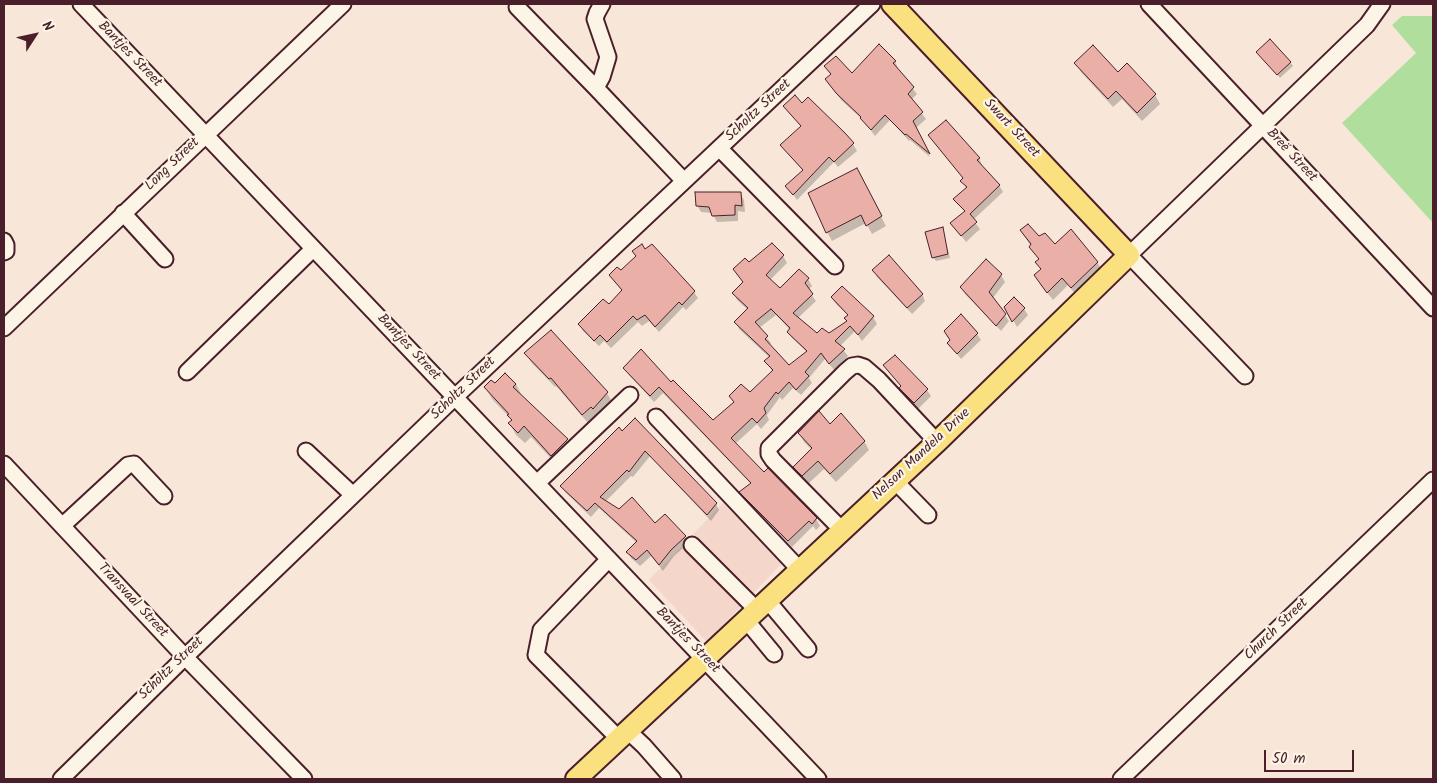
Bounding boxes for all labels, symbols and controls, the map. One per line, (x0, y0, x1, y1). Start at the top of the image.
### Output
north arrow (10, 10, 60, 60)
text: N (36, 16, 59, 36)
street label: Bantjes Street (93, 18, 165, 92)
street label: Scholtz Street (723, 76, 795, 146)
street label: Swart Street (979, 96, 1043, 162)
street label: Breë Street (1262, 126, 1320, 186)
street label: Long Street (142, 135, 204, 195)
street label: Bantjes Street (373, 311, 443, 385)
street label: Scholtz Street (428, 354, 500, 424)
street label: Nelson Mandela Drive (870, 405, 974, 505)
street label: Transvaal Street (93, 560, 171, 642)
street label: Church Street (1242, 595, 1312, 665)
street label: Bantjes Street (651, 604, 723, 678)
street label: Scholtz Street (136, 634, 208, 704)
scale bar (1267, 740, 1357, 772)
text: 50 m (1272, 747, 1306, 771)

